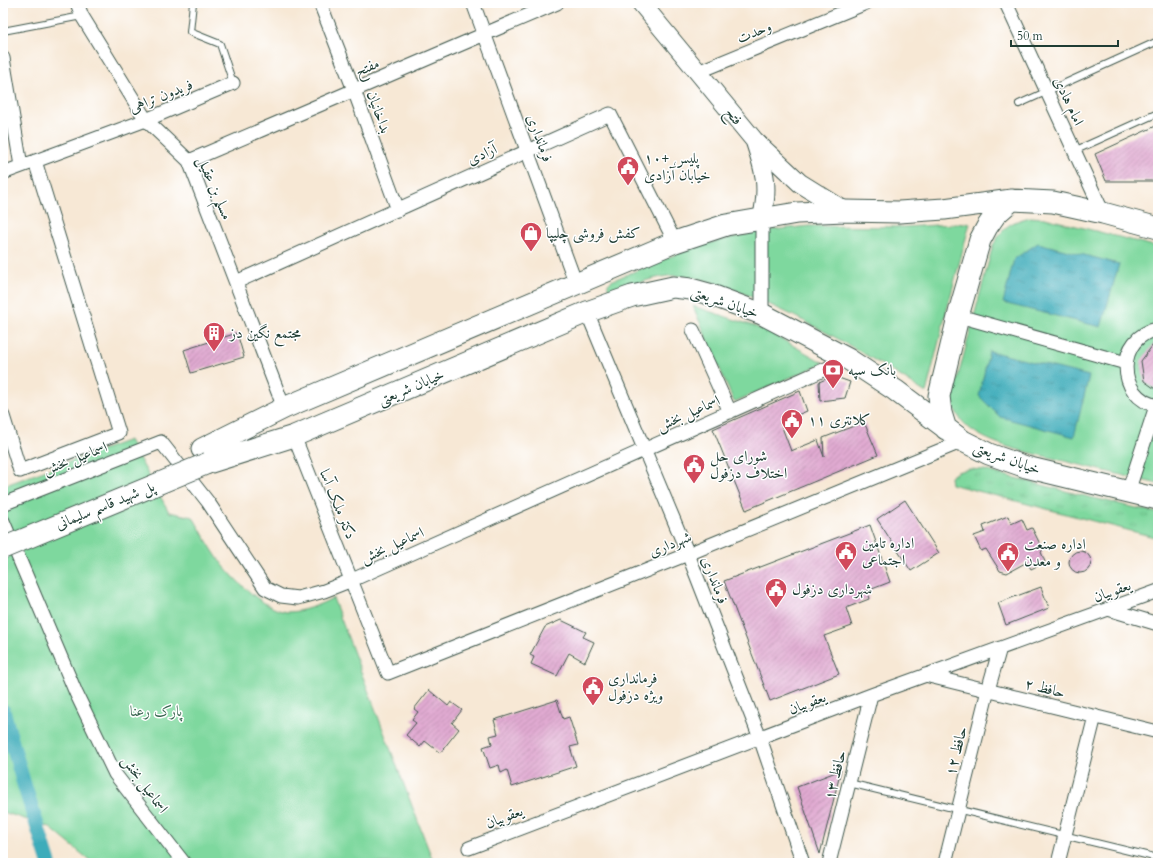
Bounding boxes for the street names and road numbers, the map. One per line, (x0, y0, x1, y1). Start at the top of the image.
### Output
street label: وحدت (734, 16, 774, 48)
street label: مفتح (352, 53, 384, 85)
street label: امام هادی (1046, 73, 1089, 130)
street label: فریدون تراهی (126, 74, 196, 118)
street label: بداخانیان (362, 88, 396, 136)
street label: فتح (718, 103, 747, 132)
street label: فرمانداری (522, 111, 558, 165)
street label: آزادی (464, 138, 502, 169)
street label: مسلم بن عقیل (188, 153, 237, 225)
street label: خیابان شریعتی (688, 281, 762, 324)
street label: خیابان شریعتی (375, 364, 448, 411)
street label: اسماعیل بخش (653, 390, 723, 437)
street label: اسماعیل بخش (40, 437, 110, 480)
street label: خیابان شریعتی (970, 437, 1043, 480)
street label: دکتر ملک آسا (315, 466, 361, 542)
street label: پل شهید قاسم سلیمانی (52, 476, 161, 539)
street label: اسماعیل بخش (357, 522, 427, 569)
street label: شهرداری (646, 526, 694, 562)
street label: فرمانداری (697, 553, 733, 607)
street label: یعقوبیان (1090, 575, 1135, 607)
street label: حافظ ۲ (1023, 673, 1067, 703)
street label: یعقوبیان (785, 686, 830, 719)
street label: حافظ ۱۲ (940, 724, 972, 778)
street label: حافظ ۱۳ (819, 748, 851, 802)
street label: اسماعیل بخش (116, 751, 173, 818)
street label: یعقوبیان (482, 800, 527, 833)

